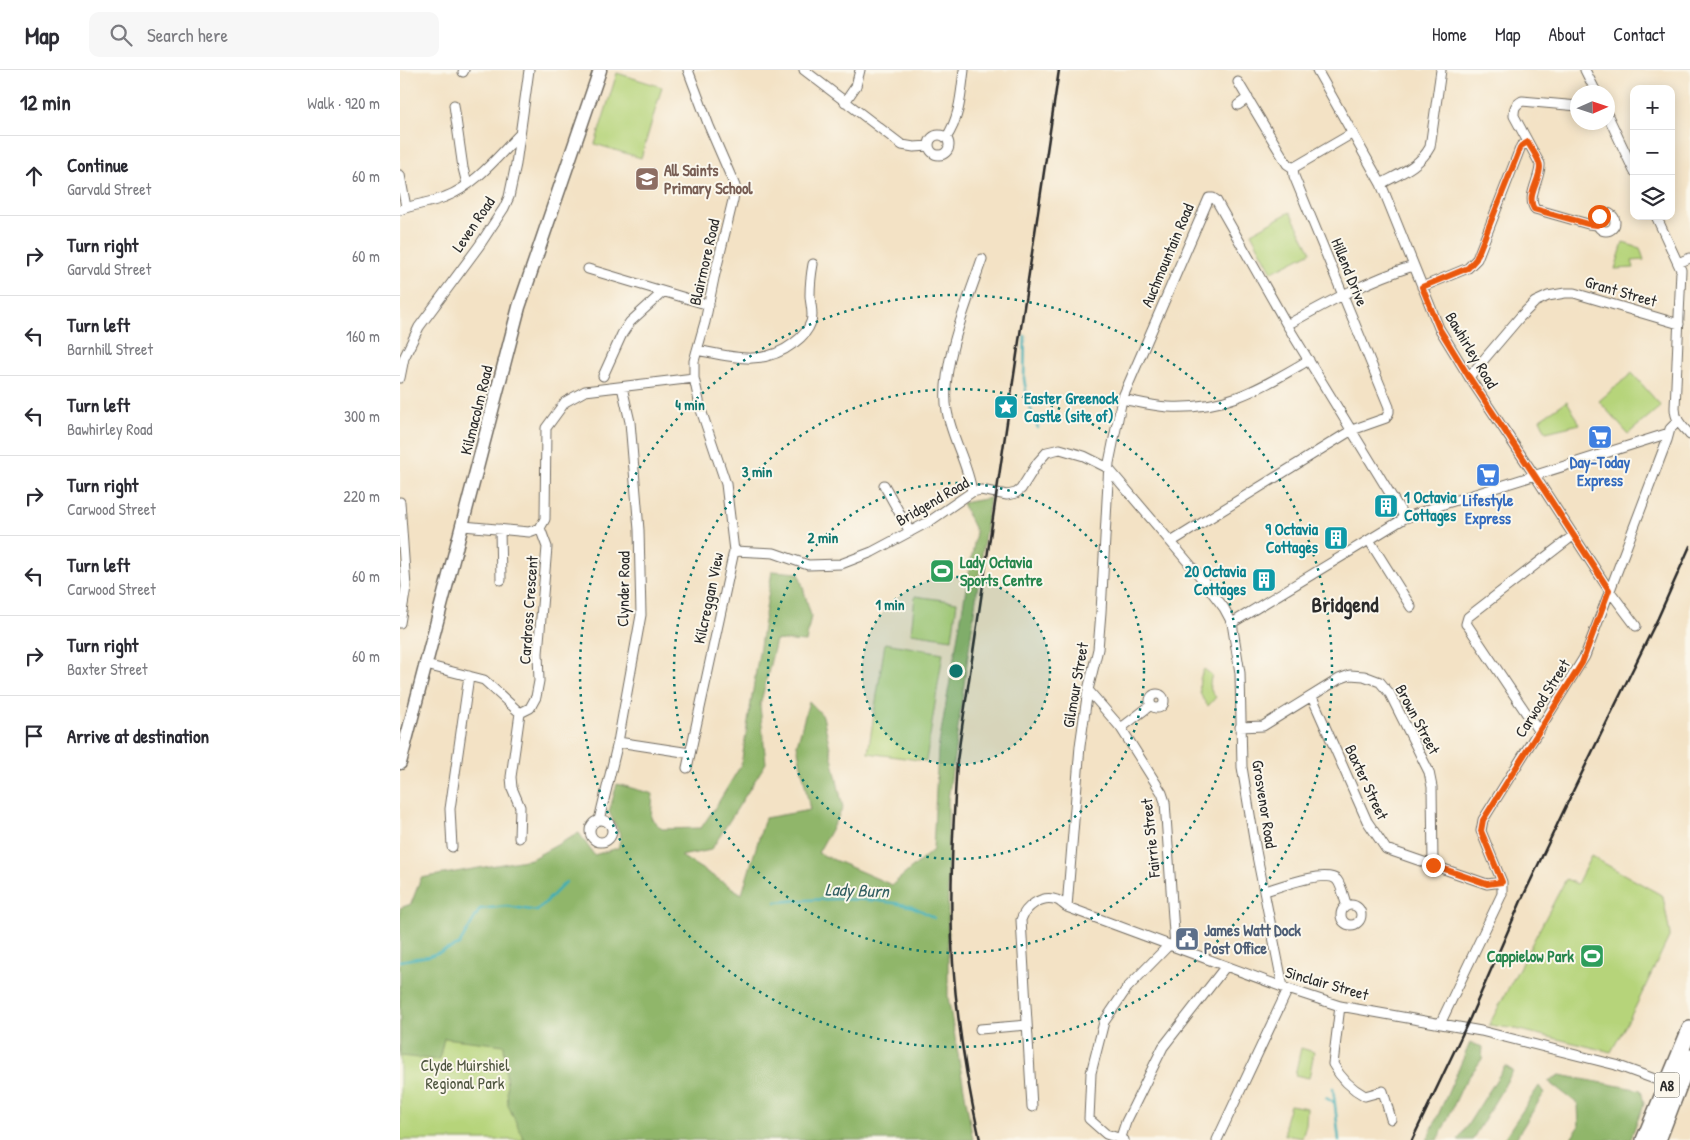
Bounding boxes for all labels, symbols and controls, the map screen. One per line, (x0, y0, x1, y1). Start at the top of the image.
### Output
search box (89, 12, 439, 57)
text: Map (25, 19, 59, 51)
icon: search (107, 21, 135, 49)
text: Search here (147, 22, 228, 48)
text: Home (1432, 22, 1467, 47)
text: Map (1495, 22, 1520, 47)
text: About (1548, 22, 1585, 47)
text: Contact (1613, 22, 1665, 47)
north arrow (1570, 85, 1615, 130)
map controls (1630, 85, 1675, 220)
button: + (1630, 85, 1675, 130)
text: 12 min (20, 88, 71, 117)
text: Walk · 920 m (307, 92, 380, 114)
button: − (1630, 130, 1675, 175)
text: Continue (67, 152, 128, 178)
place label: All Saints Primary School (664, 159, 753, 200)
icon: ahead (20, 162, 48, 190)
text: 60 m (352, 165, 380, 187)
school or university icon: All Saints Primary School (634, 166, 660, 192)
button: layers (1630, 175, 1675, 220)
text: Garvald Street (67, 178, 151, 200)
street label: Leven Road (446, 192, 500, 256)
street label: Auchmountain Road (1135, 200, 1199, 310)
route start (1588, 205, 1611, 228)
street label: Blairmore Road (683, 217, 725, 307)
text: Turn right (67, 232, 138, 258)
street label: Hillend Drive (1326, 235, 1374, 310)
icon: right (20, 242, 48, 270)
text: 60 m (352, 245, 380, 267)
text: Garvald Street (67, 258, 151, 280)
street label: Grant Street (1583, 270, 1660, 312)
street label: Bawhirley Road (1441, 308, 1503, 392)
text: Turn left (67, 312, 130, 338)
icon: left (20, 322, 48, 350)
text: 160 m (346, 325, 380, 347)
text: Barnhill Street (67, 338, 153, 360)
street label: Kilmacolm Road (454, 363, 498, 457)
place label: Easter Greenock Castle (site of) (1024, 387, 1119, 427)
text: Turn left (67, 392, 130, 418)
text: 4 min (675, 394, 705, 415)
place icon: Easter Greenock Castle (site of) (993, 394, 1019, 420)
icon: left (20, 402, 48, 430)
text: 300 m (344, 405, 380, 427)
text: Bawhirley Road (67, 418, 153, 440)
supermarket icon: Day-Today Express (1587, 424, 1613, 450)
place label: Day-Today Express (1570, 451, 1630, 492)
text: 3 min (742, 461, 772, 482)
supermarket icon: Lifestyle Express (1475, 462, 1501, 488)
street label: Bridgend Road (891, 471, 973, 531)
text: Turn right (67, 472, 138, 498)
icon: right (20, 482, 48, 510)
text: 220 m (343, 485, 380, 507)
place label: 1 Octavia Cottages (1404, 486, 1457, 527)
place label: Lifestyle Express (1463, 489, 1514, 530)
building icon: 1 Octavia Cottages (1373, 493, 1399, 519)
text: Carwood Street (67, 498, 156, 520)
place label: 9 Octavia Cottages (1265, 518, 1319, 559)
building icon: 9 Octavia Cottages (1323, 525, 1349, 551)
text: 2 min (808, 527, 839, 548)
street label: Kilcreggan View (688, 550, 728, 646)
street label: Clynder Road (611, 551, 635, 627)
place label: Lady Octavia Sports Centre (960, 551, 1043, 592)
text: Turn left (67, 552, 130, 578)
street label: Cardross Crescent (513, 554, 543, 665)
sports icon: Lady Octavia Sports Centre (929, 558, 955, 584)
place label: 20 Octavia Cottages (1185, 560, 1247, 601)
icon: left (20, 562, 48, 590)
text: 60 m (352, 565, 380, 587)
building icon: 20 Octavia Cottages (1251, 567, 1277, 593)
text: Carwood Street (67, 578, 156, 600)
district label: Bridgend (1311, 590, 1379, 620)
text: 1 min (875, 594, 905, 615)
text: Turn right (67, 632, 138, 658)
street label: Gilmour Street (1057, 640, 1093, 729)
icon: right (20, 642, 48, 670)
text: 60 m (352, 645, 380, 667)
street label: Carwood Street (1509, 654, 1575, 741)
text: Baxter Street (67, 658, 148, 680)
centre of rings (947, 662, 965, 680)
street label: Brown Street (1390, 680, 1446, 758)
icon: arrive (20, 722, 48, 750)
text: Arrive at destination (67, 723, 209, 749)
street label: Baxter Street (1340, 741, 1394, 824)
street label: Grosvenor Road (1247, 758, 1283, 850)
street label: Fairrie Street (1135, 797, 1165, 879)
route end (1422, 854, 1445, 877)
water label: Lady Burn (825, 876, 891, 904)
place label: James Watt Dock Post Office (1204, 919, 1301, 959)
public building icon: James Watt Dock Post Office (1174, 926, 1200, 952)
sports icon: Cappielow Park (1579, 943, 1605, 969)
place label: Cappielow Park (1487, 945, 1574, 968)
street label: Sinclair Street (1283, 961, 1372, 1006)
park label: Clyde Muirshiel Regional Park (421, 1054, 510, 1094)
road number: A8 (1654, 1072, 1680, 1098)

